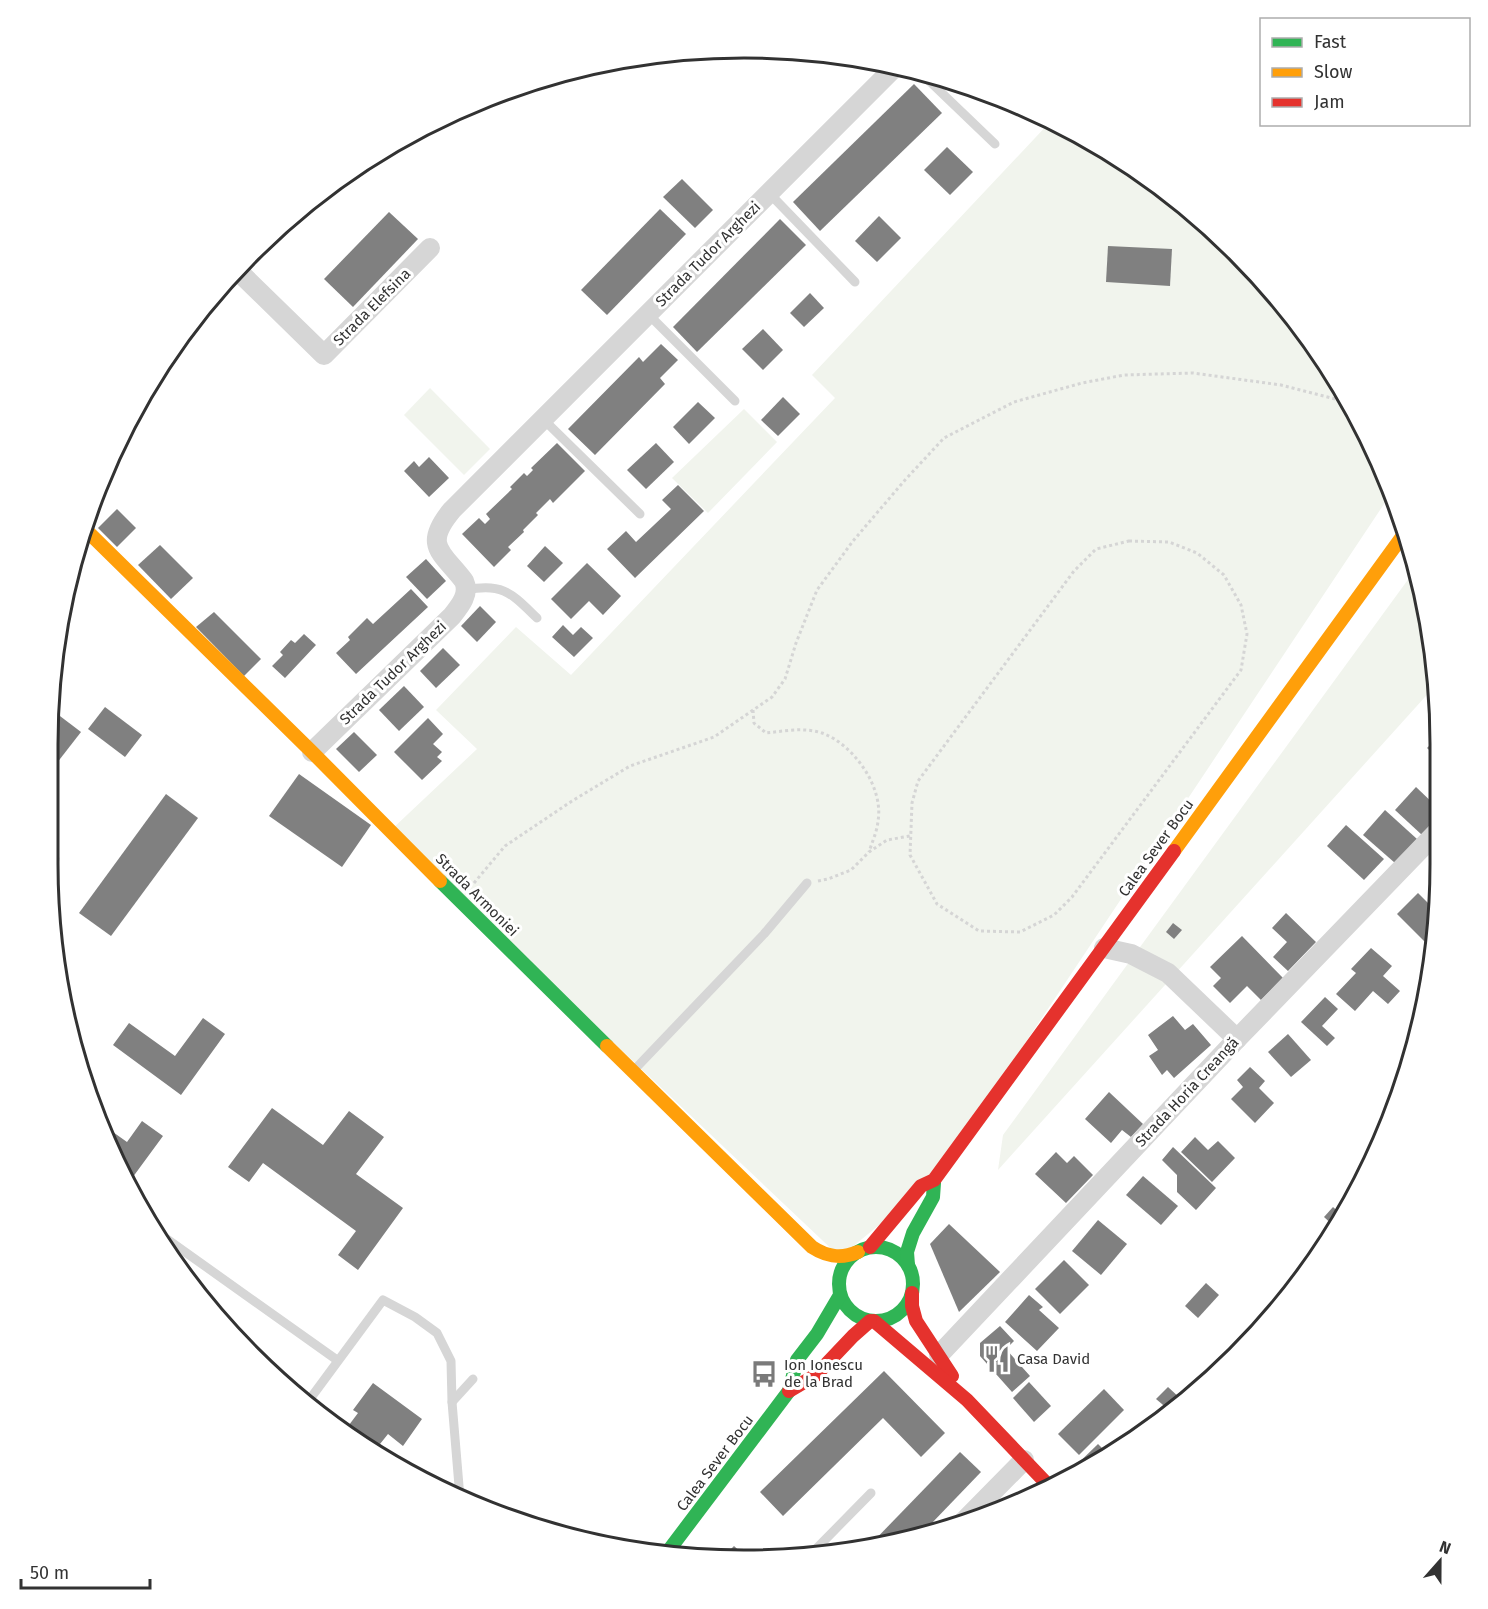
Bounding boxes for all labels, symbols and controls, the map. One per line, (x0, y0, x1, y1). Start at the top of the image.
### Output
legend (1260, 18, 1470, 126)
text: Fast (1314, 31, 1347, 53)
text: Slow (1314, 61, 1353, 83)
text: Jam (1314, 91, 1345, 113)
street label: Strada Tudor Arghezi (652, 198, 764, 310)
street label: Strada Elefsina (330, 265, 414, 349)
street label: Strada Tudor Arghezi (336, 618, 450, 728)
street label: Calea Sever Bocu (1115, 796, 1197, 900)
street label: Strada Armoniei (432, 850, 522, 940)
street label: Strada Horia Creangă (1132, 1033, 1242, 1151)
restaurant icon: Casa David (982, 1344, 1012, 1374)
place label: Casa David (1017, 1350, 1090, 1368)
place label: Ion Ionescu de la Brad (784, 1356, 863, 1391)
bus stop icon: Ion Ionescu de la Brad (749, 1359, 779, 1389)
street label: Calea Sever Bocu (673, 1411, 757, 1515)
north arrow (1410, 1531, 1470, 1591)
text: N (1437, 1537, 1454, 1558)
scale bar (21, 1552, 150, 1590)
text: 50 m (30, 1562, 69, 1584)

